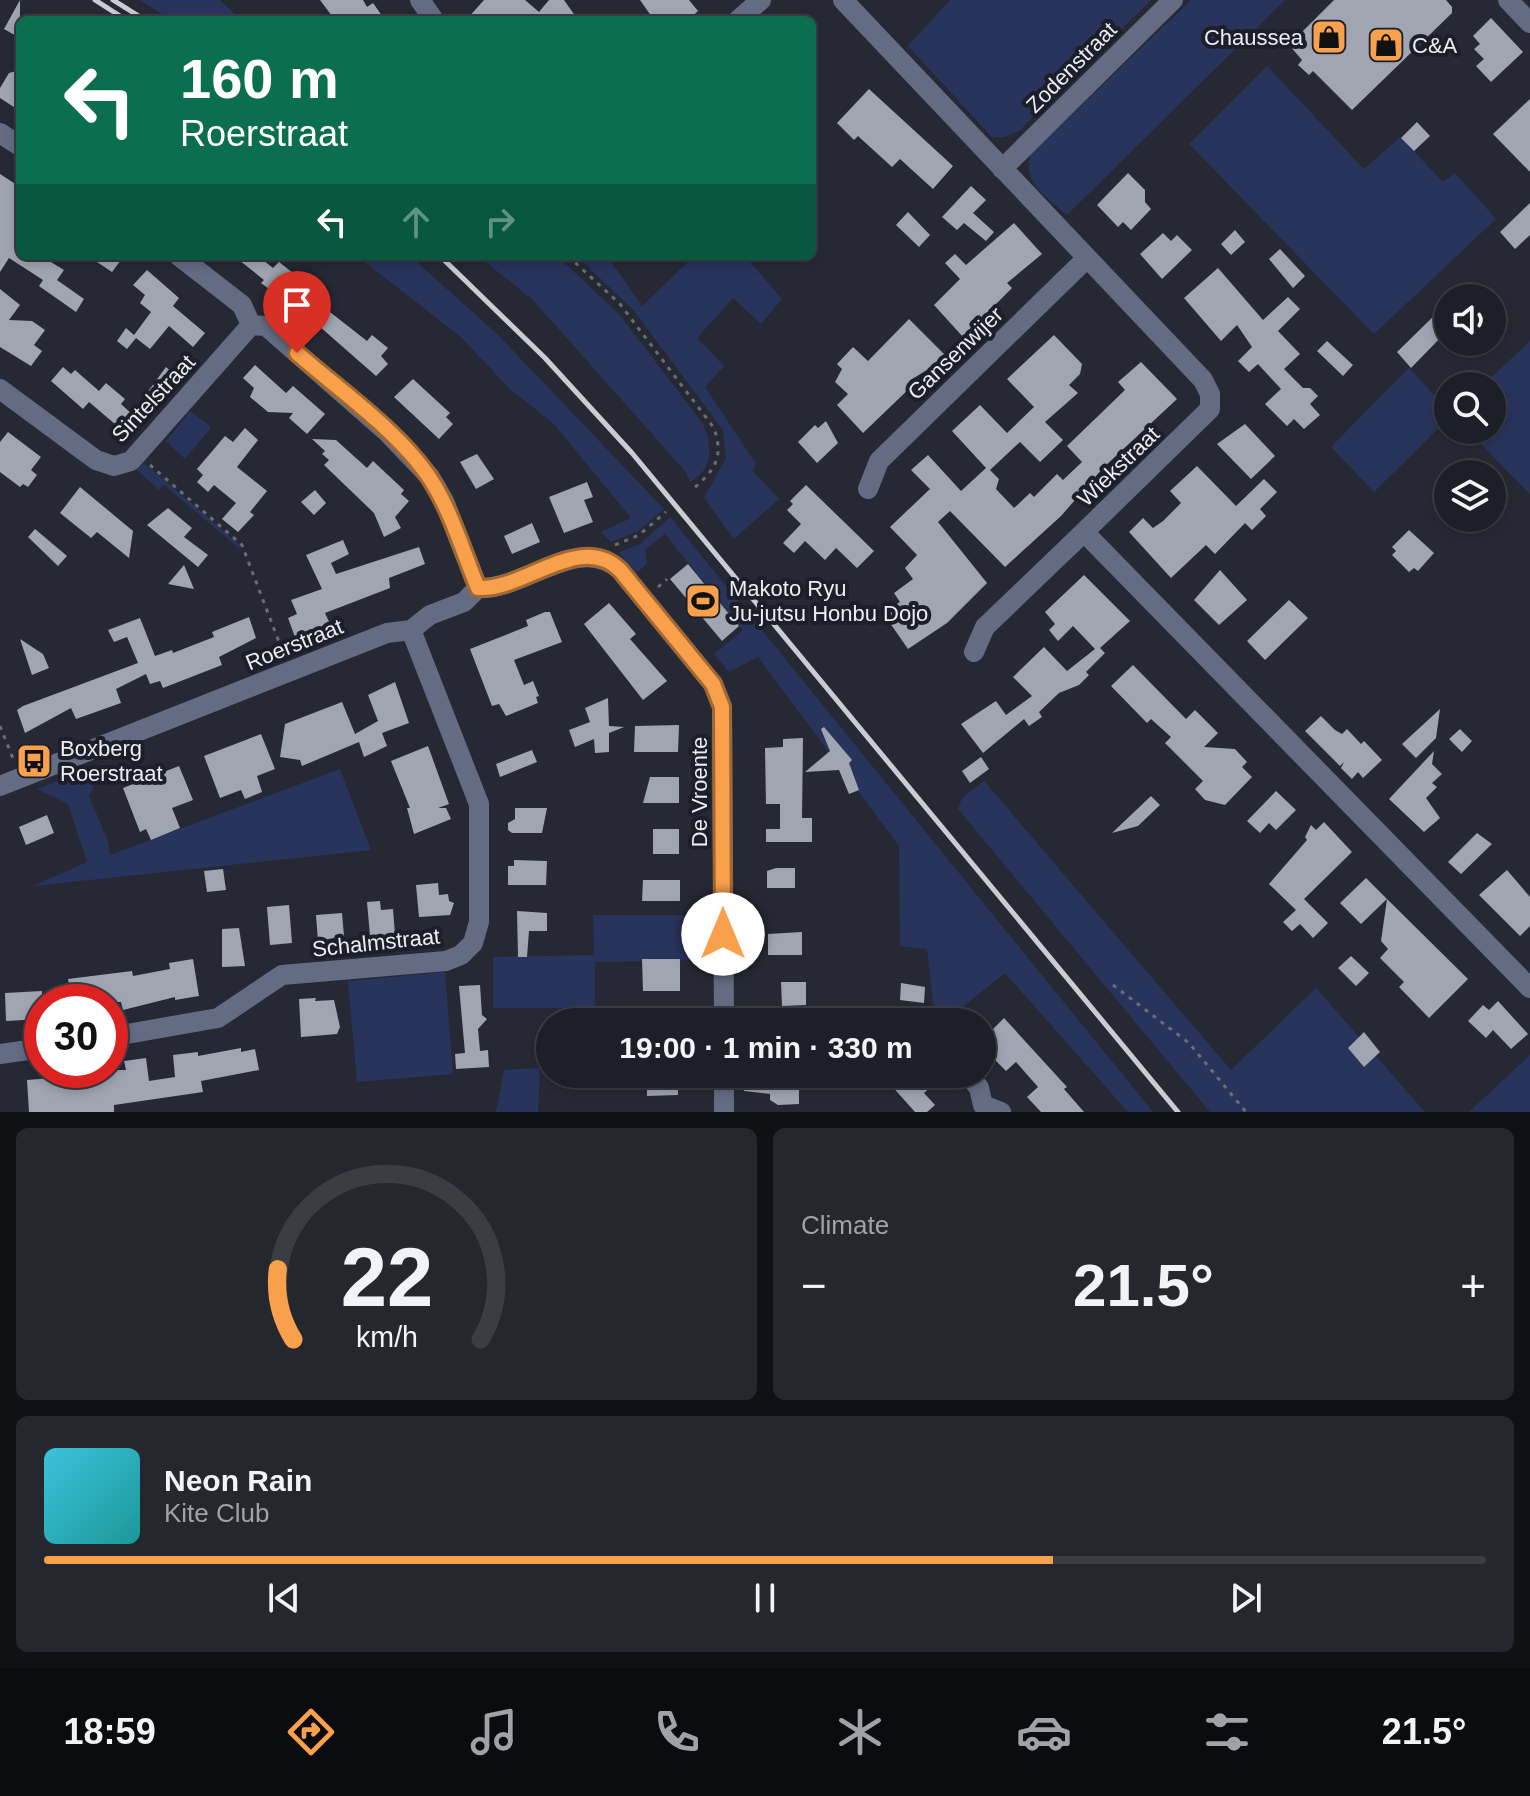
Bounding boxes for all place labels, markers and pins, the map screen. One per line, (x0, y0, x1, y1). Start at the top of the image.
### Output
shop icon: Chaussea (1310, 18, 1348, 56)
place label: Chaussea (1204, 25, 1304, 50)
shop icon: C&A (1367, 26, 1405, 64)
place label: C&A (1412, 33, 1458, 58)
pin (263, 271, 331, 353)
place label: Makoto Ryu Ju-jutsu Honbu Dojo (729, 576, 928, 626)
sports icon: Makoto Ryu Ju-jutsu Honbu Dojo (684, 582, 722, 620)
place label: Boxberg Roerstraat (60, 736, 163, 786)
bus stop icon: Boxberg Roerstraat (15, 742, 53, 780)

